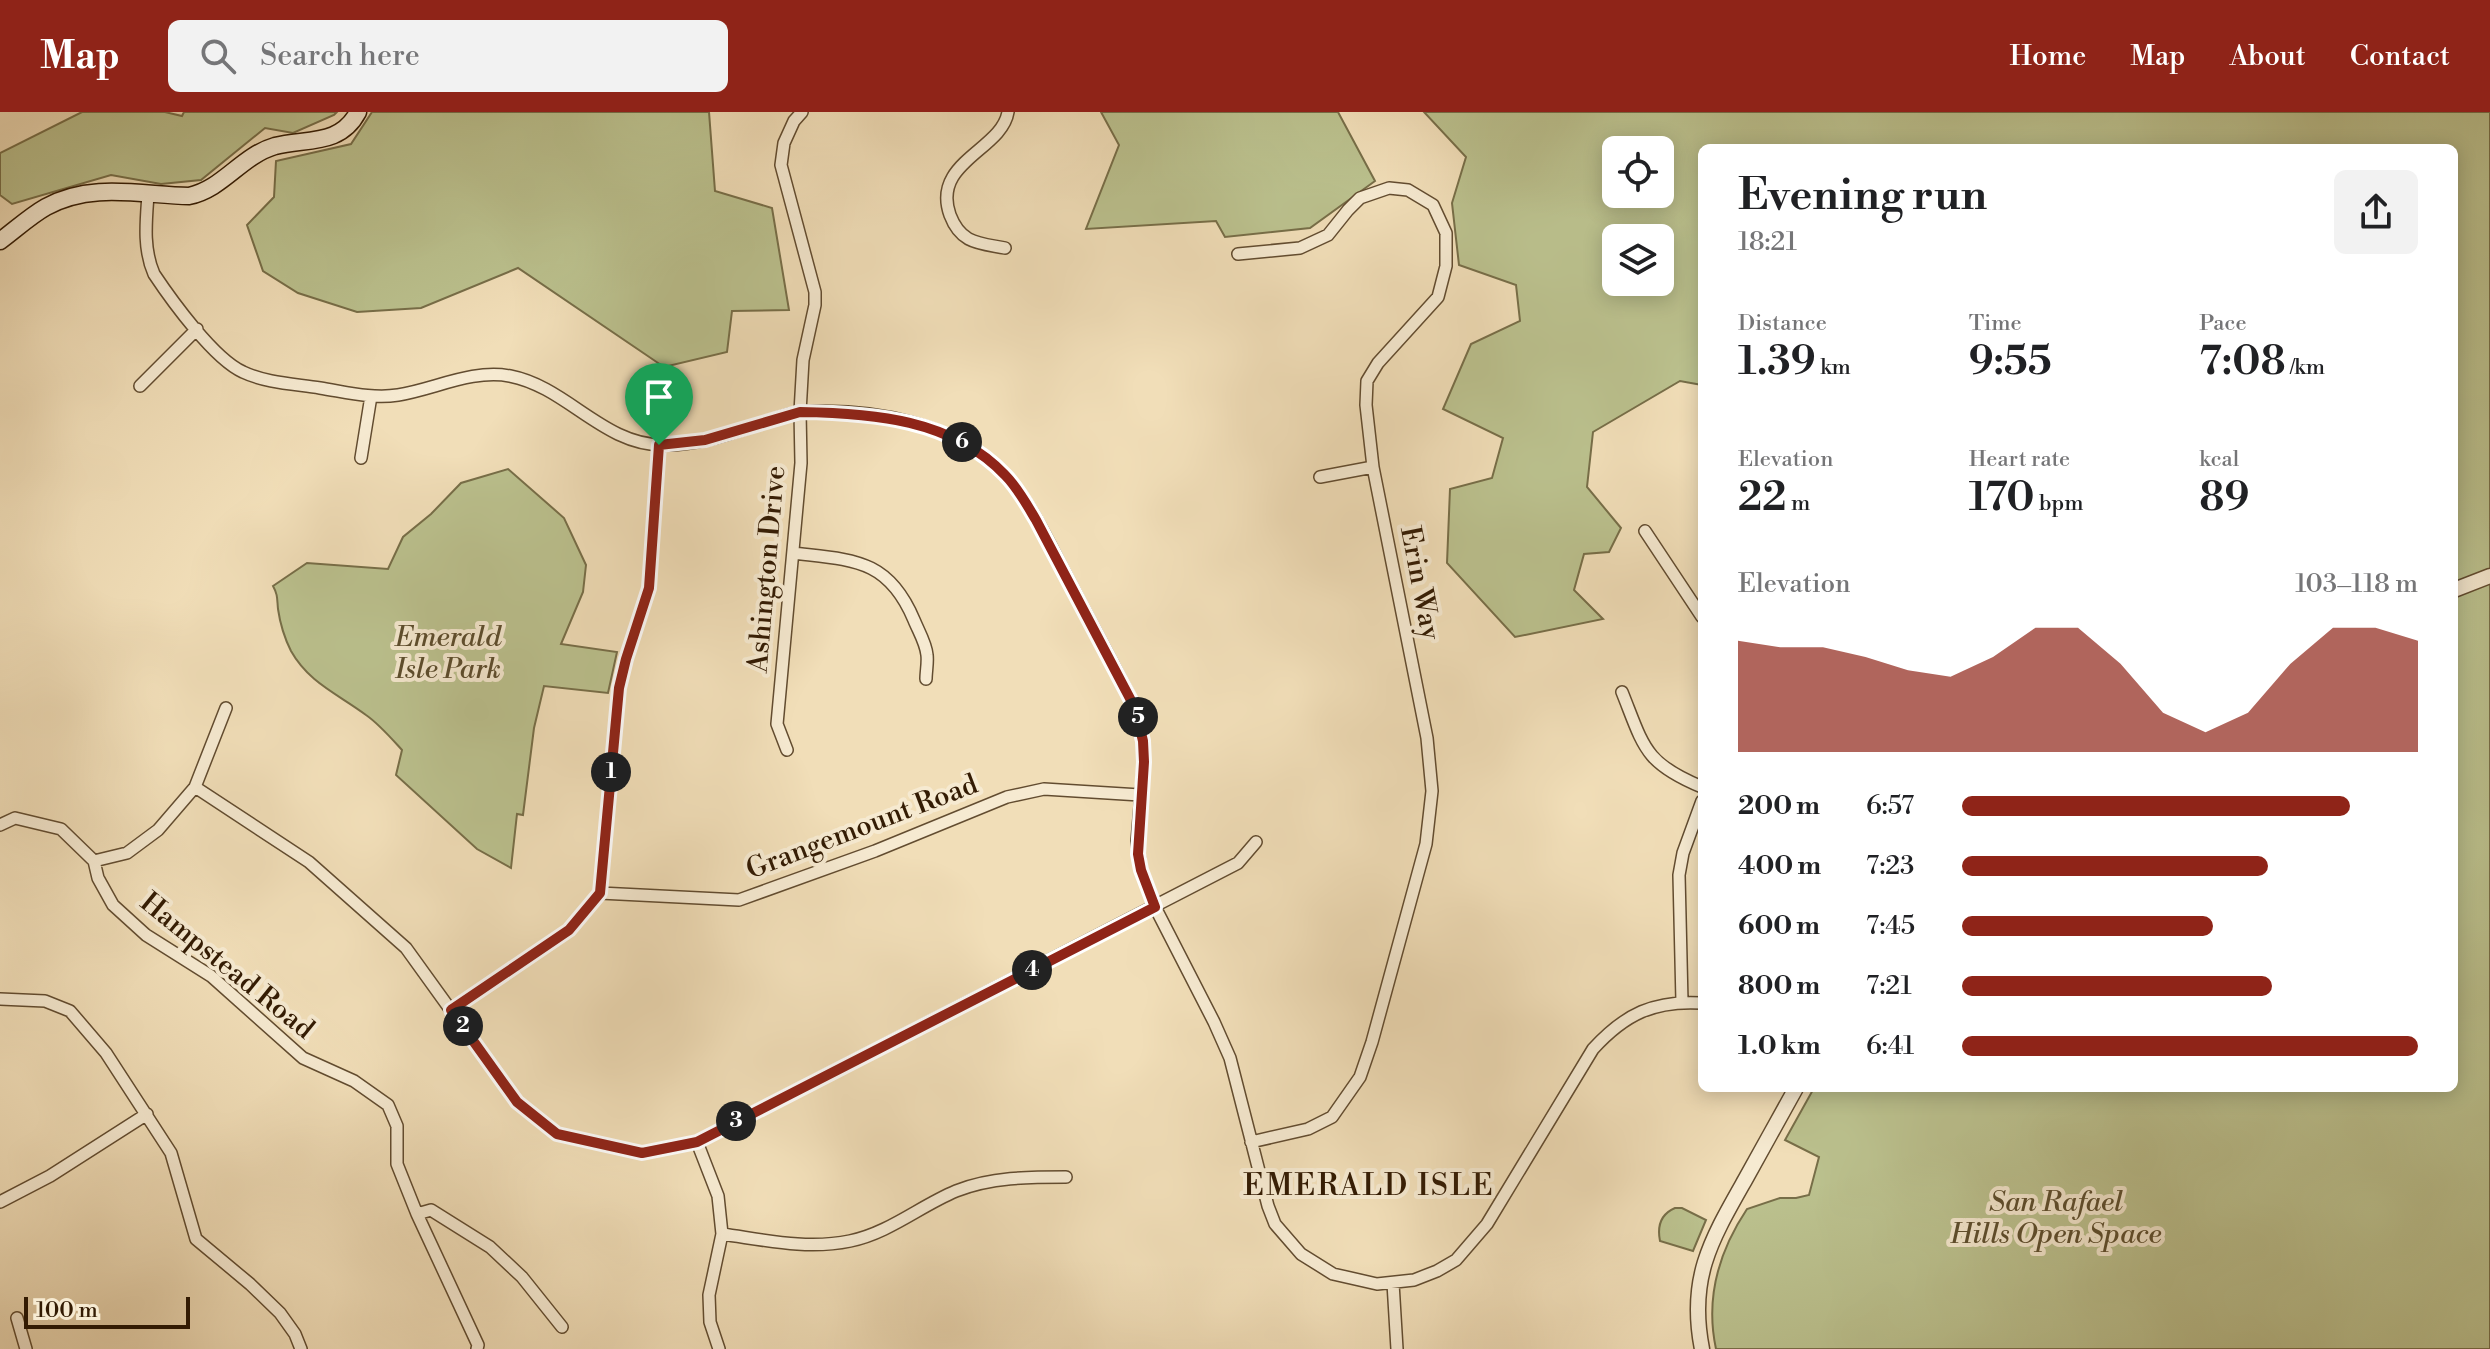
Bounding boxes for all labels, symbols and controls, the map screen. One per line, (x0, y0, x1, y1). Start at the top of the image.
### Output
search box (168, 20, 728, 92)
text: Map (40, 33, 120, 80)
icon: search (196, 34, 240, 78)
text: Search here (260, 37, 420, 75)
text: Home (2010, 39, 2086, 74)
text: Map (2130, 39, 2185, 74)
text: About (2229, 39, 2306, 74)
text: Contact (2350, 39, 2450, 74)
map controls (1602, 136, 1674, 296)
button: locate (1602, 136, 1674, 208)
text: Evening run (1738, 168, 1987, 223)
button: share (2334, 170, 2418, 254)
button: layers (1602, 224, 1674, 296)
text: 18:21 (1738, 226, 1797, 258)
text: Distance (1738, 310, 1827, 337)
text: Time (1969, 310, 2022, 337)
text: Pace (2199, 310, 2247, 337)
text: 1.39 (1738, 337, 1816, 387)
text: 9:55 (1969, 337, 2052, 387)
text: 7:08 (2199, 337, 2286, 387)
text: km (1816, 354, 1851, 381)
text: /km (2286, 354, 2325, 381)
pin (625, 363, 693, 445)
icon: arrive (637, 375, 681, 419)
pin: 6 (942, 422, 982, 462)
text: 6 (955, 428, 969, 455)
text: Elevation (1738, 446, 1833, 473)
text: Heart rate (1969, 446, 2070, 473)
text: kcal (2199, 446, 2239, 473)
street label: Ashington Drive (740, 464, 793, 675)
text: 22 (1738, 473, 1787, 523)
text: 170 (1969, 473, 2035, 523)
text: 89 (2199, 473, 2249, 523)
text: m (1787, 490, 1810, 517)
text: bpm (2035, 490, 2084, 517)
street label: Erin Way (1392, 523, 1448, 643)
text: Elevation (1738, 568, 1851, 600)
text: 103–118 m (2295, 568, 2418, 600)
park label: Emerald Isle Park (393, 620, 502, 687)
pin: 5 (1118, 697, 1158, 737)
text: 5 (1131, 703, 1145, 730)
pin: 1 (591, 752, 631, 792)
text: 1 (606, 758, 616, 785)
street label: Grangemount Road (741, 767, 983, 887)
text: 200 m (1738, 790, 1820, 822)
text: 6:57 (1866, 790, 1914, 822)
text: 400 m (1738, 850, 1821, 882)
text: 7:23 (1866, 850, 1914, 882)
street label: Hampstead Road (133, 885, 321, 1047)
text: 600 m (1738, 910, 1820, 942)
text: 7:45 (1866, 910, 1915, 942)
pin: 4 (1012, 950, 1052, 990)
text: 4 (1025, 956, 1039, 983)
text: 800 m (1738, 970, 1820, 1002)
text: 7:21 (1866, 970, 1912, 1002)
pin: 2 (443, 1006, 483, 1046)
text: 2 (456, 1012, 470, 1039)
text: 1.0 km (1738, 1030, 1821, 1062)
text: 6:41 (1866, 1030, 1914, 1062)
pin: 3 (716, 1101, 756, 1141)
text: 3 (729, 1107, 743, 1134)
district label: EMERALD ISLE (1243, 1167, 1495, 1205)
park label: San Rafael Hills Open Space (1949, 1185, 2162, 1252)
scale bar (24, 1293, 190, 1329)
text: 100 m (36, 1297, 98, 1324)

